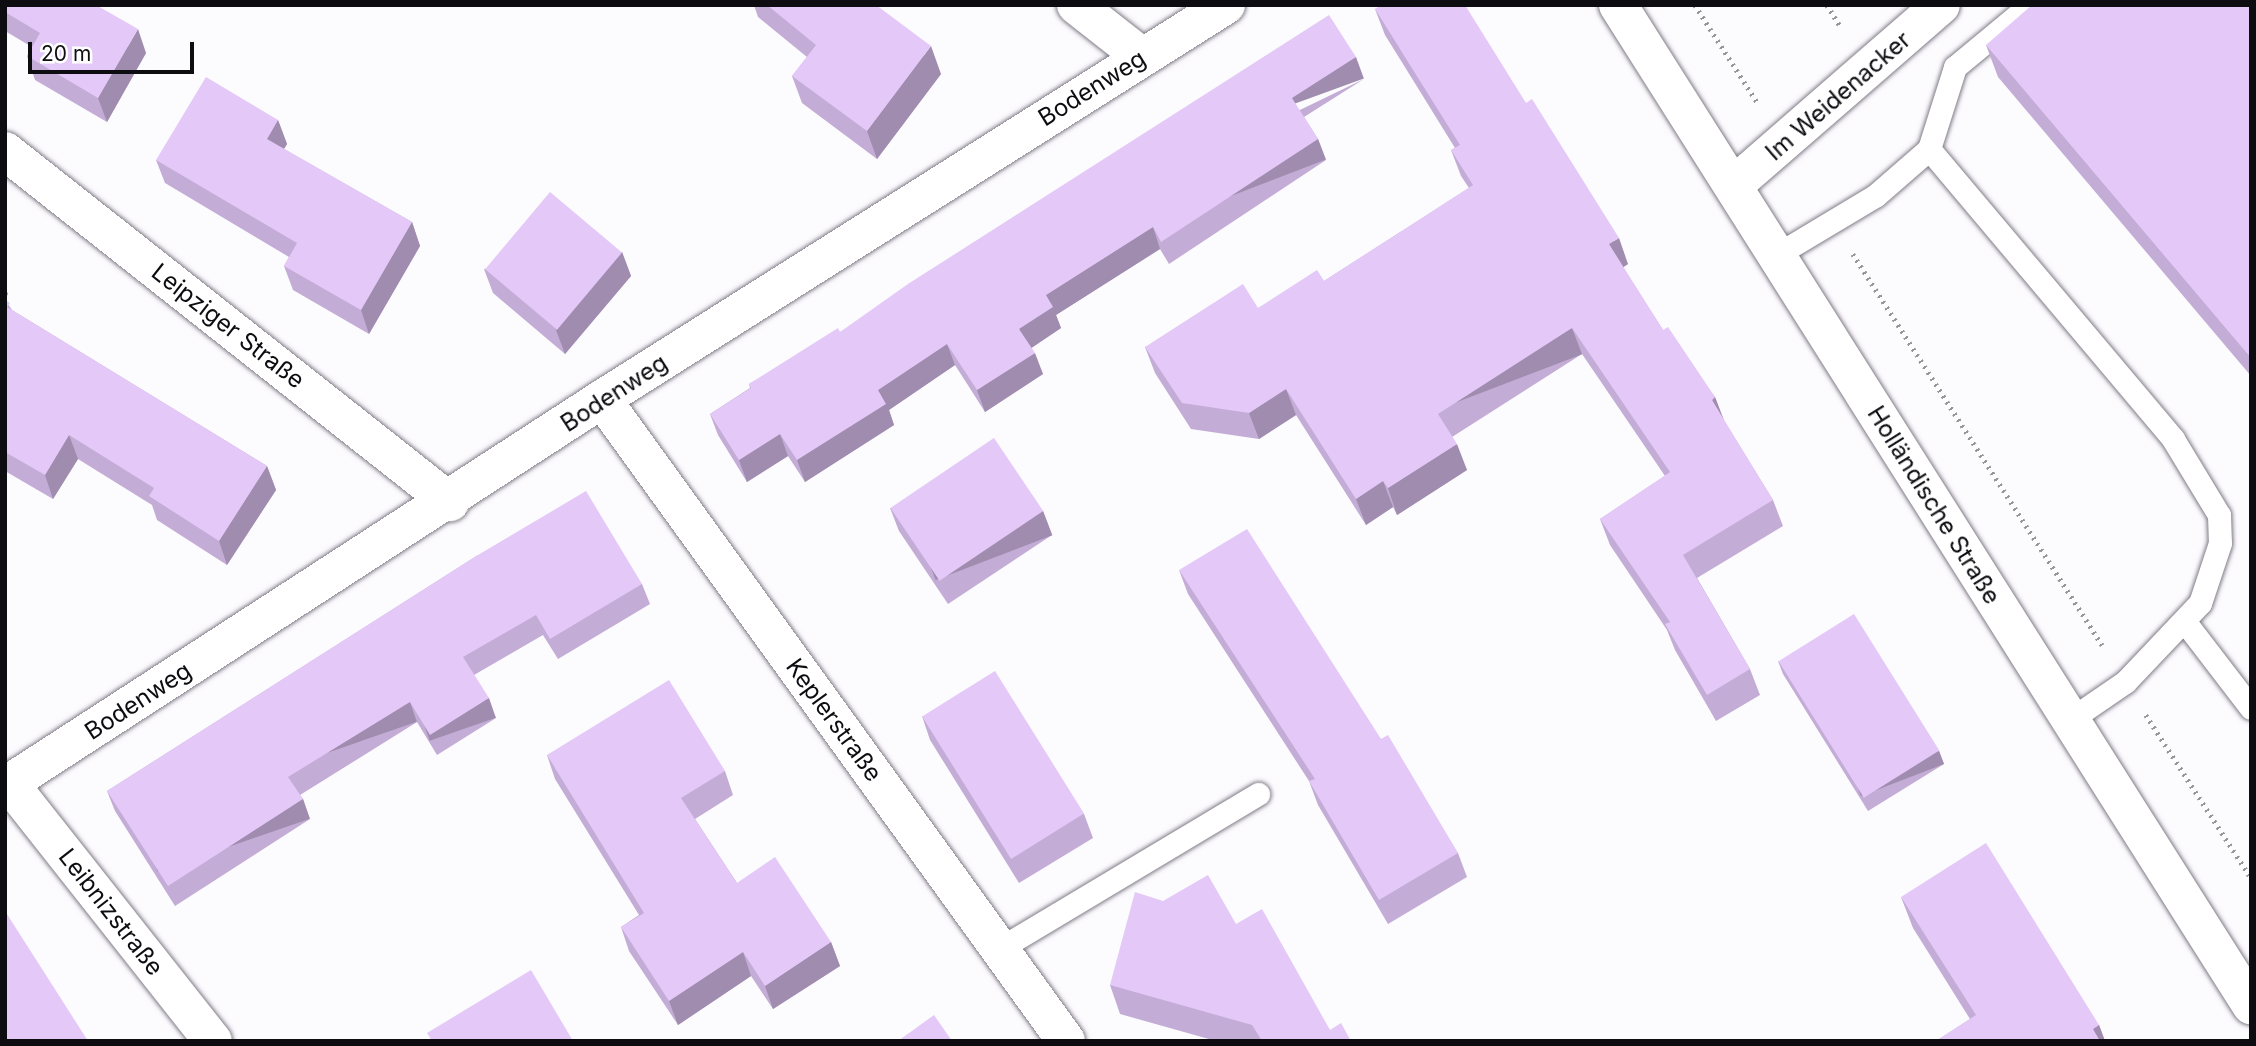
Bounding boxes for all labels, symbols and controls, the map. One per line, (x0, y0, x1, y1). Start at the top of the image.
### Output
street label: Im Weidenacker (1760, 25, 1916, 167)
scale bar (32, 28, 198, 72)
text: 20 m (41, 41, 91, 66)
street label: Bodenweg (1033, 44, 1151, 132)
street label: Leipziger Straße (146, 257, 310, 395)
street label: Bodenweg (555, 348, 673, 438)
street label: Holländische Straße (1861, 401, 2007, 609)
street label: Keplerstraße (780, 653, 888, 787)
street label: Bodenweg (79, 656, 197, 746)
street label: Leibnizstraße (53, 843, 169, 981)

